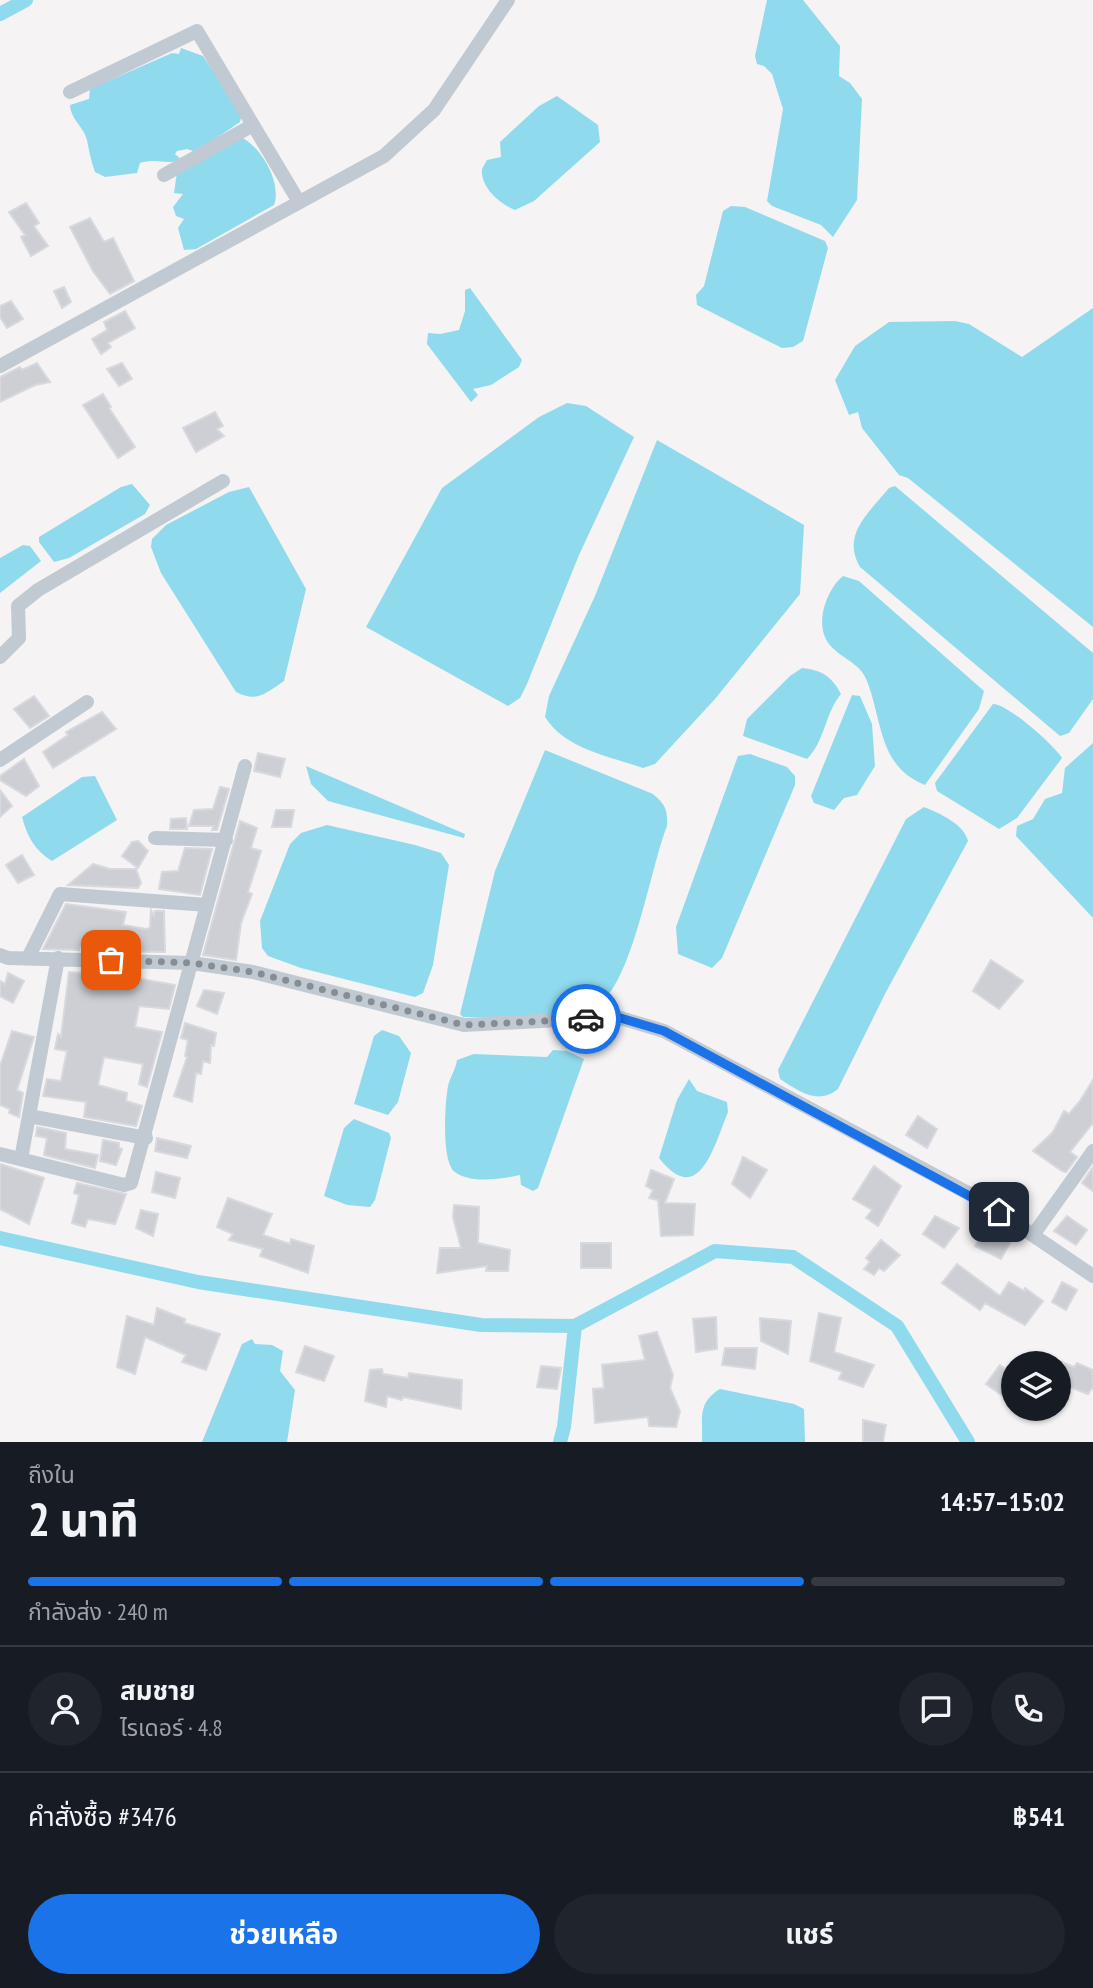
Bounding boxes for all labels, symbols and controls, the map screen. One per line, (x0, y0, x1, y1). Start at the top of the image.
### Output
pin (81, 930, 141, 990)
icon: bag (92, 941, 130, 979)
courier (551, 984, 621, 1054)
icon: car (567, 1000, 605, 1038)
pin (969, 1182, 1029, 1242)
icon: home (980, 1193, 1018, 1231)
map controls (1001, 1351, 1071, 1421)
button: layers (1001, 1351, 1071, 1421)
text: ถึงใน (28, 1460, 75, 1489)
text: 14:57–15:02 (940, 1485, 1065, 1518)
text: 2 นาที (28, 1489, 139, 1549)
text: กำลังส่ง · 240 m (28, 1597, 168, 1626)
button: person (28, 1672, 102, 1746)
button: chat (899, 1672, 973, 1746)
button: phone (991, 1672, 1065, 1746)
text: สมชาย (120, 1674, 196, 1707)
text: ไรเดอร์ · 4.8 (120, 1713, 223, 1742)
text: คำสั่งซื้อ #3476 (28, 1800, 177, 1833)
text: ฿541 (1013, 1800, 1065, 1833)
button: ช่วยเหลือ (28, 1894, 540, 1974)
button: แชร์ (554, 1894, 1065, 1974)

